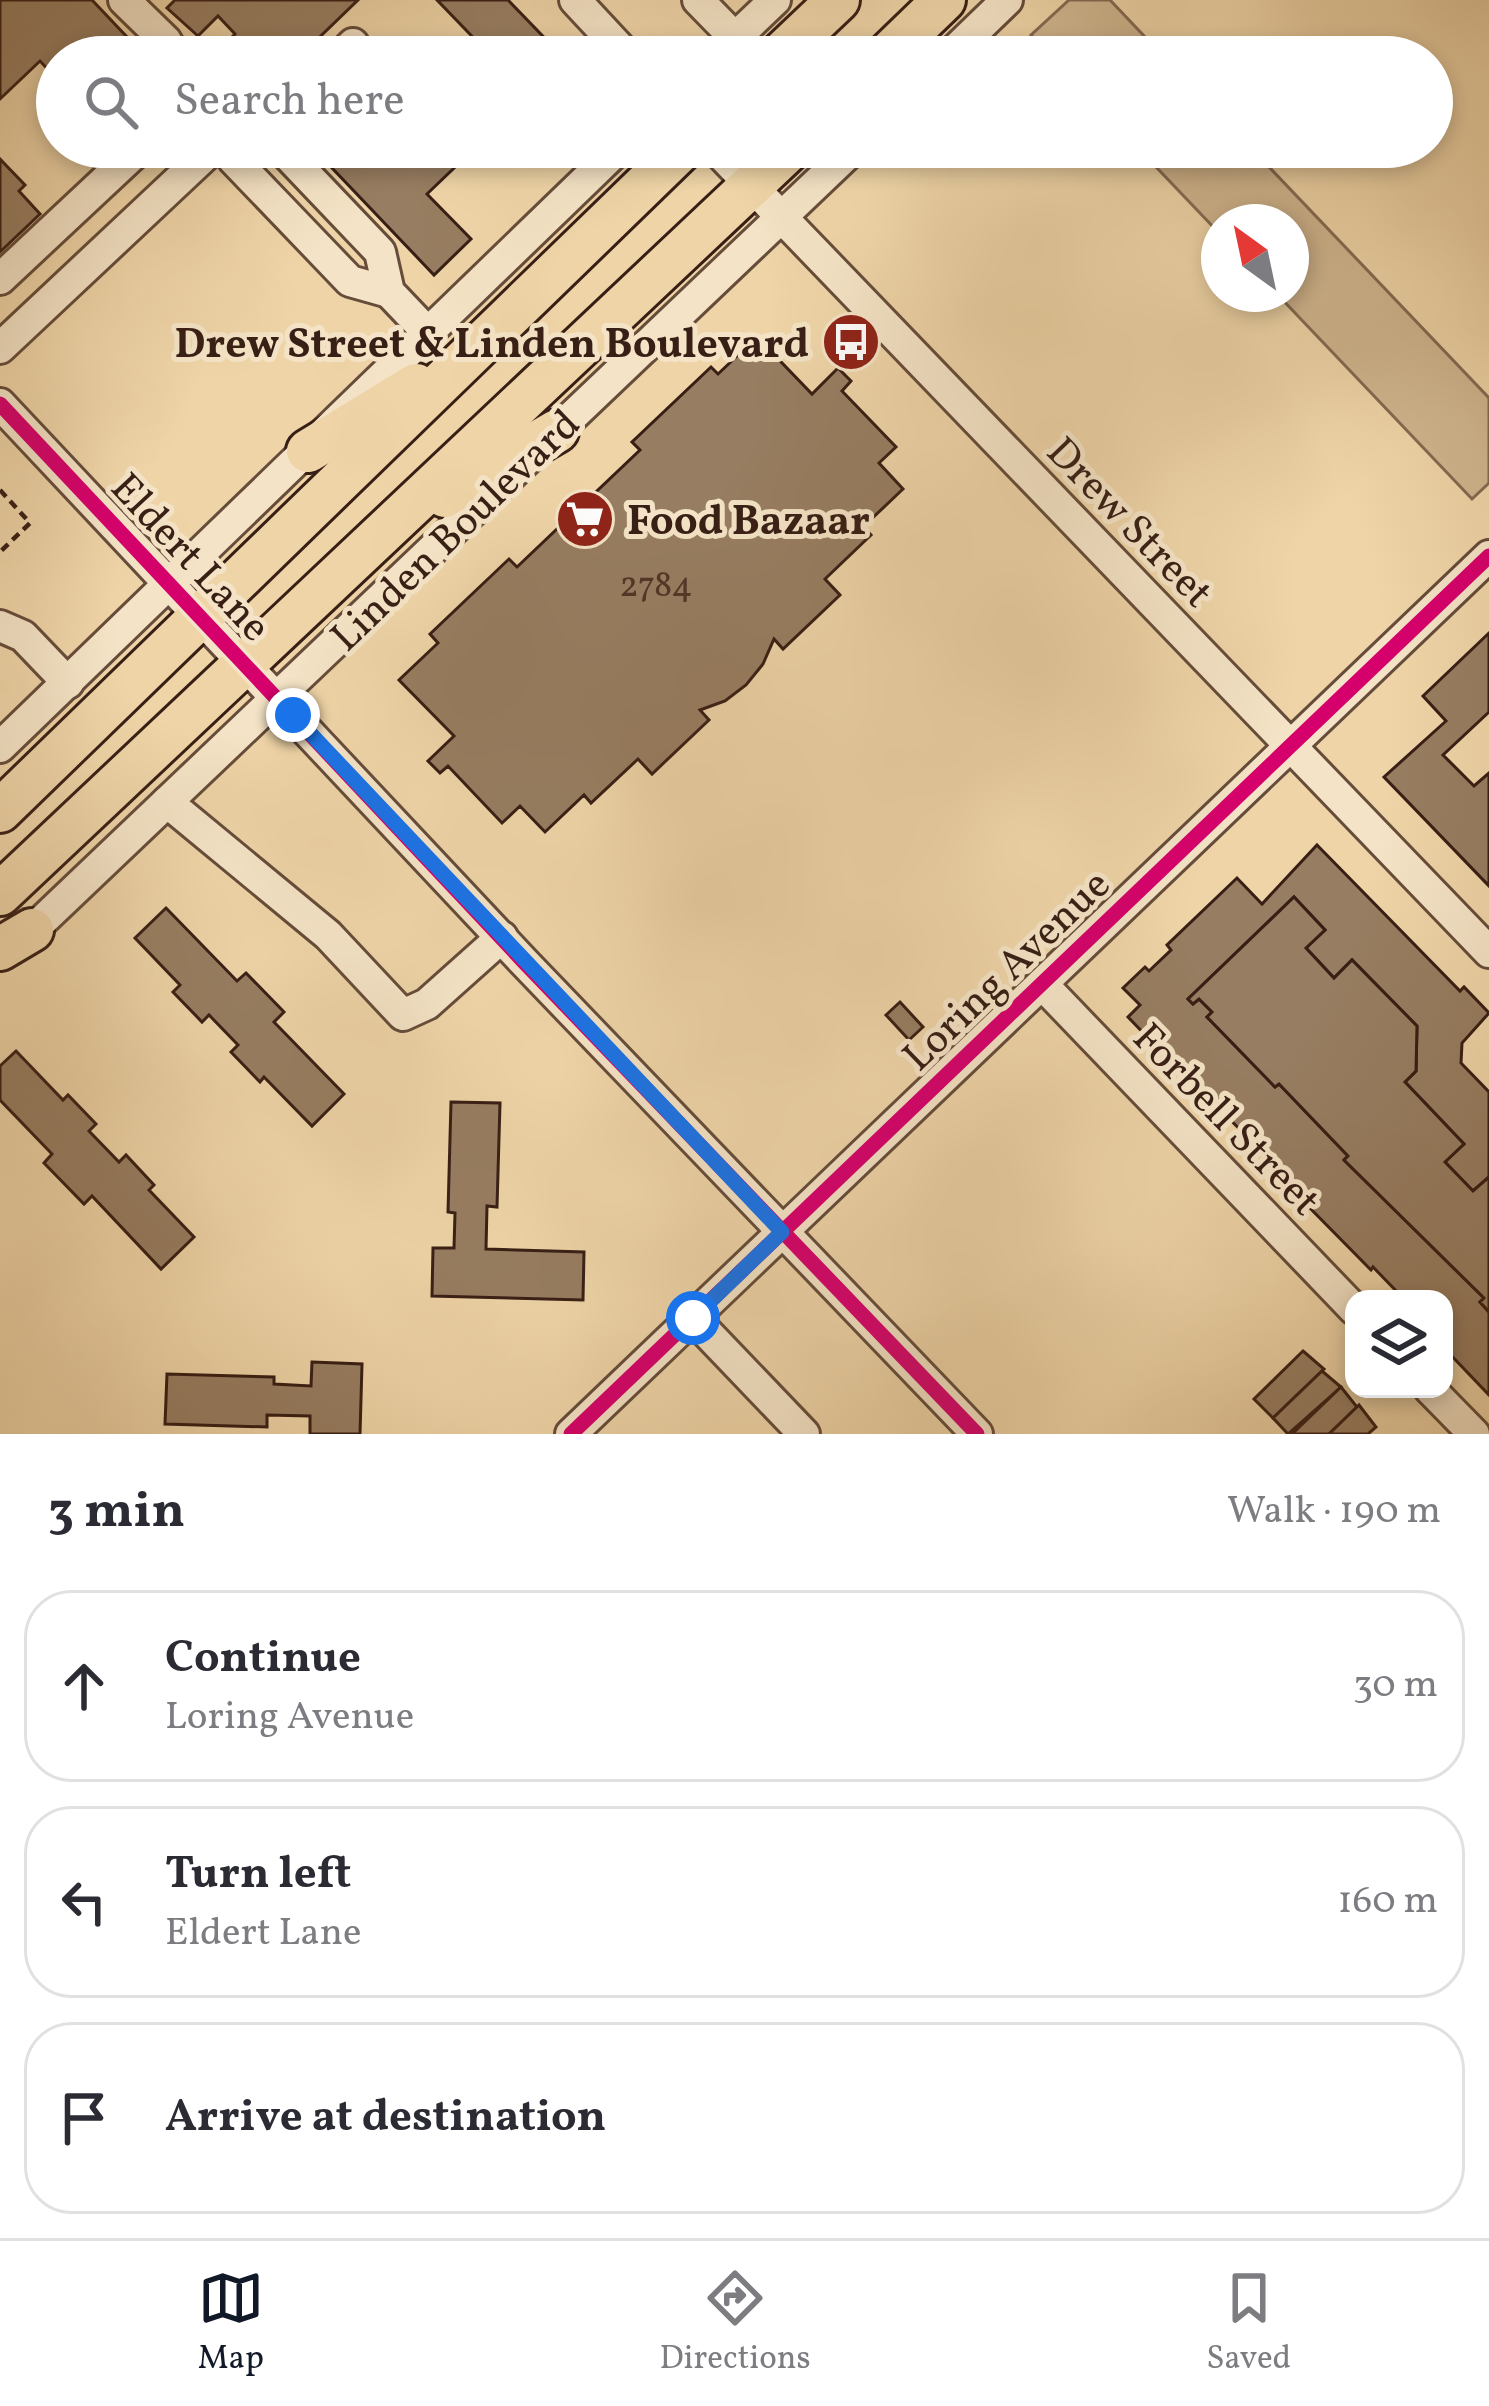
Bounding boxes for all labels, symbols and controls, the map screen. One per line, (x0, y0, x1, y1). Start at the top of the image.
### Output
search box (36, 36, 1453, 168)
icon: search (78, 69, 144, 135)
text: Search here (174, 71, 405, 134)
north arrow (1201, 204, 1309, 312)
bus stop icon: Drew Street & Linden Boulevard (820, 311, 882, 373)
place label: Drew Street & Linden Boulevard (174, 317, 809, 376)
street label: Linden Boulevard (319, 397, 595, 667)
street label: Drew Street (1031, 425, 1225, 623)
street label: Eldert Lane (95, 462, 282, 657)
supermarket icon: Food Bazaar (554, 488, 616, 550)
place label: Food Bazaar (627, 494, 870, 553)
house number: 2784 (619, 562, 693, 612)
route end (266, 688, 320, 742)
street label: Loring Avenue (891, 858, 1125, 1087)
street label: Forbell Street (1117, 1011, 1332, 1231)
map controls (1345, 1290, 1453, 1398)
button: layers (1345, 1290, 1453, 1398)
route start (666, 1291, 720, 1345)
text: 3 min (48, 1477, 185, 1548)
text: Walk · 190 m (1227, 1485, 1441, 1539)
text: Continue (165, 1628, 361, 1691)
icon: ahead (51, 1653, 117, 1719)
text: 30 m (1353, 1659, 1438, 1713)
text: Loring Avenue (165, 1691, 414, 1745)
text: Turn left (165, 1844, 351, 1907)
icon: left (51, 1869, 117, 1935)
text: 160 m (1337, 1875, 1438, 1929)
text: Eldert Lane (165, 1907, 361, 1961)
icon: arrive (51, 2085, 117, 2151)
text: Arrive at destination (165, 2087, 606, 2150)
tab: Map (198, 2265, 264, 2383)
tab: Directions (659, 2265, 811, 2383)
tab: Saved (1206, 2265, 1291, 2383)

